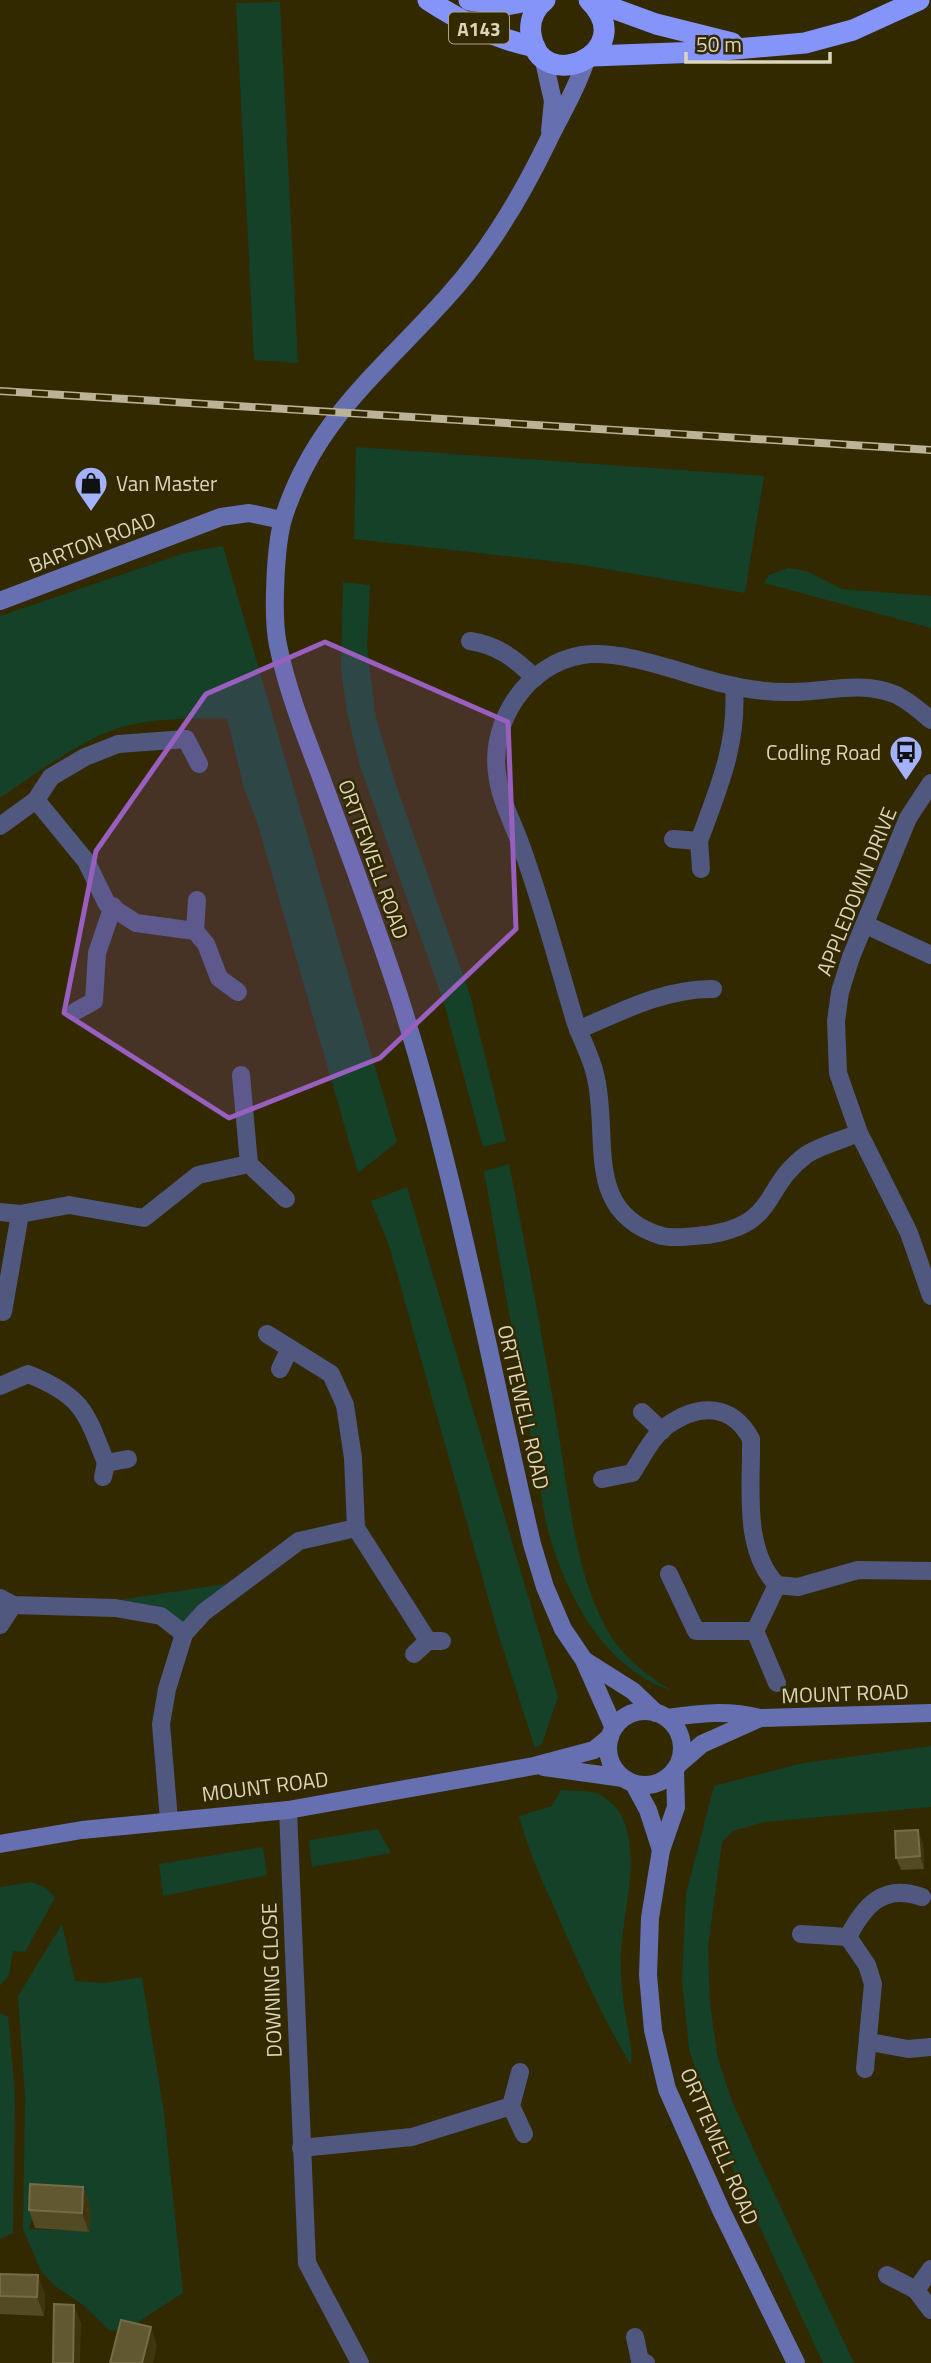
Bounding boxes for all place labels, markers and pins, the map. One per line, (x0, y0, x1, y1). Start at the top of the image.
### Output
shop icon: Van Master (72, 464, 110, 513)
place label: Van Master (116, 467, 217, 499)
bus stop icon: Codling Road (887, 733, 925, 782)
place label: Codling Road (766, 736, 881, 768)

